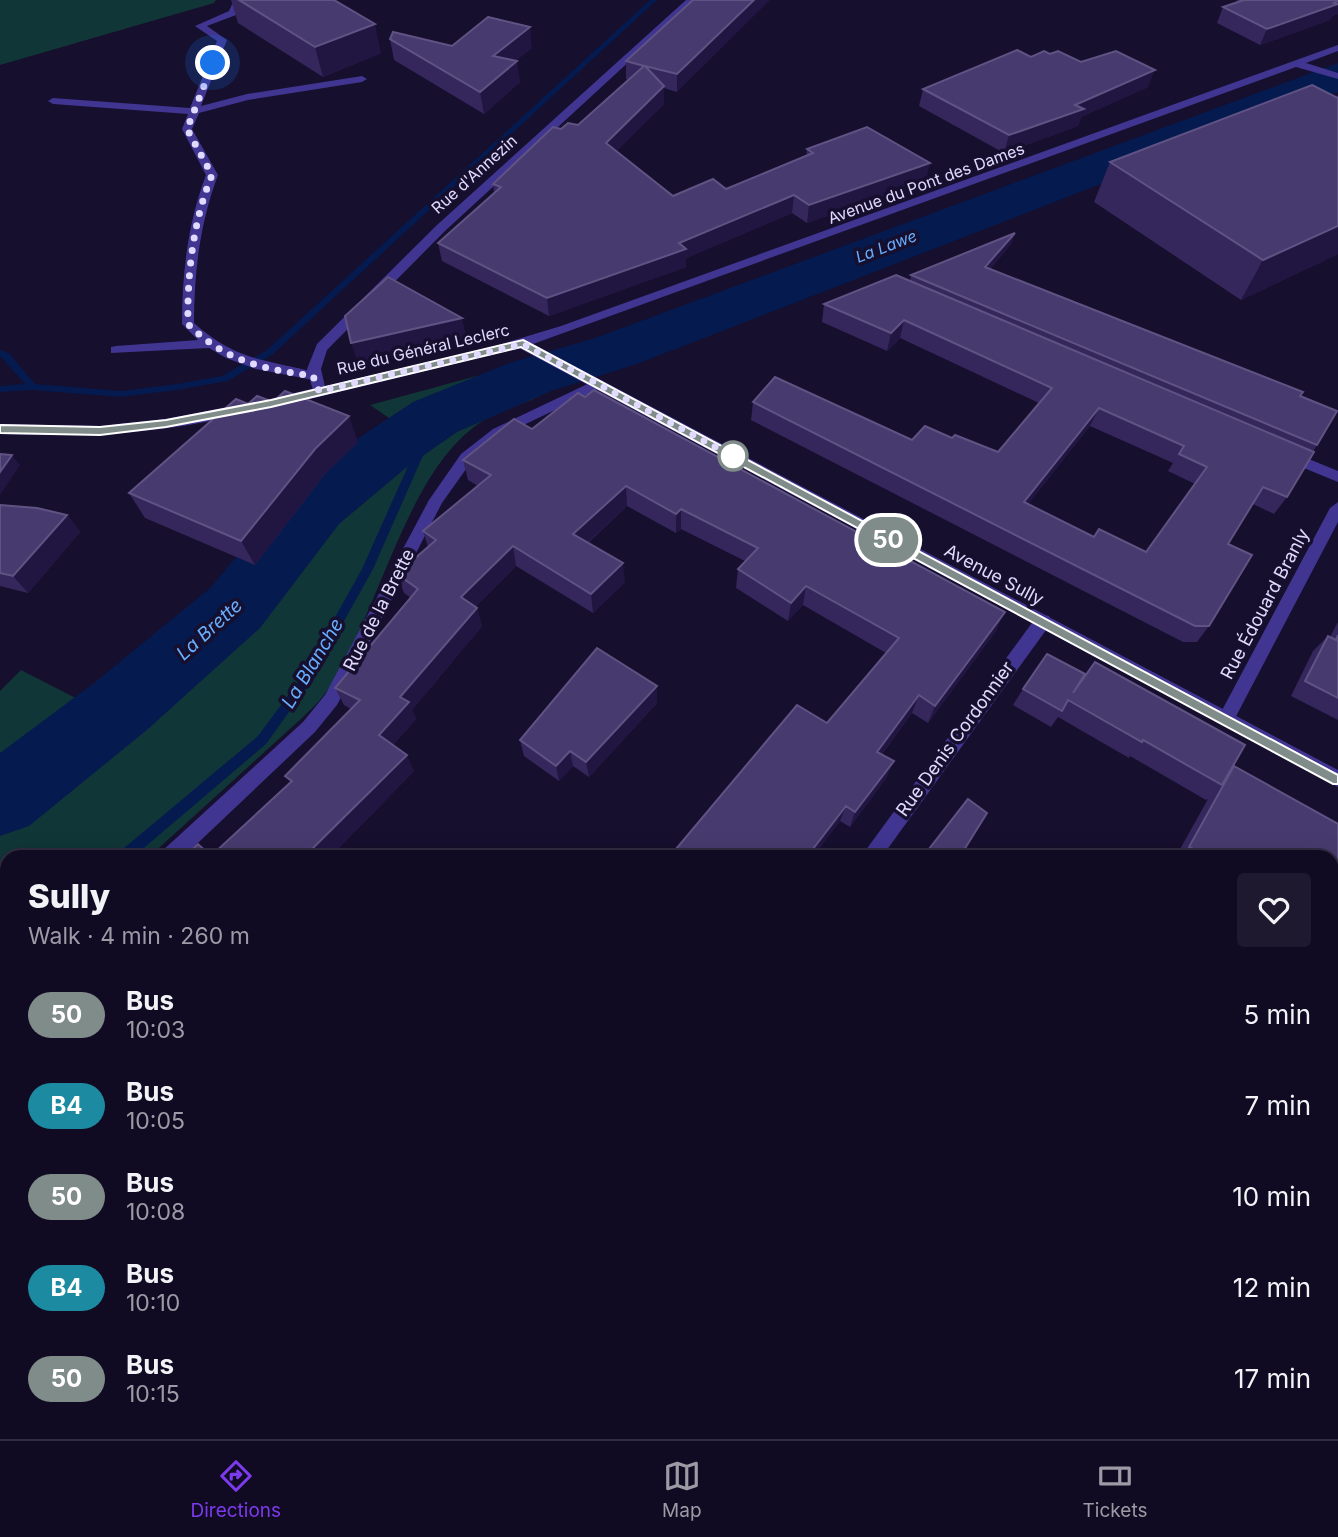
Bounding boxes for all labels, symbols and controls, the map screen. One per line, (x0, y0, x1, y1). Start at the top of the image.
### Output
your location (195, 45, 230, 80)
street label: Rue d'Annezin (427, 130, 521, 218)
street label: Avenue du Pont des Dames (825, 138, 1027, 228)
water label: La Lawe (852, 225, 920, 267)
street label: Rue du Général Leclerc (335, 319, 511, 379)
unlabelled marker (718, 441, 748, 471)
line badge: 50 (856, 517, 920, 563)
street label: Rue Édouard Branly (1215, 524, 1313, 683)
text: 50 (872, 525, 904, 554)
street label: Avenue Sully (941, 540, 1047, 610)
street label: Rue de la Brette (339, 545, 418, 674)
water label: La Brette (172, 594, 247, 665)
water label: La Blanche (277, 614, 348, 712)
street label: Rue Denis Cordonnier (891, 657, 1018, 820)
button: heart (1237, 873, 1311, 947)
text: Sully (28, 876, 110, 916)
text: Walk · 4 min · 260 m (28, 922, 250, 950)
text: Bus (126, 985, 174, 1016)
text: 5 min (1243, 999, 1311, 1030)
text: 50 (51, 1000, 82, 1029)
text: 10:03 (126, 1016, 185, 1044)
text: Bus (126, 1076, 174, 1107)
text: 7 min (1245, 1090, 1311, 1121)
text: B4 (50, 1091, 83, 1120)
text: 10:05 (126, 1107, 185, 1135)
text: Bus (126, 1167, 174, 1198)
text: 10 min (1232, 1181, 1311, 1212)
text: 50 (51, 1182, 82, 1211)
text: 10:08 (126, 1198, 185, 1226)
text: Bus (126, 1258, 174, 1289)
text: 12 min (1233, 1272, 1311, 1303)
text: B4 (50, 1273, 83, 1302)
text: 10:10 (126, 1289, 180, 1317)
text: Bus (126, 1349, 174, 1380)
text: 17 min (1234, 1363, 1311, 1394)
text: 50 (51, 1364, 82, 1393)
text: 10:15 (126, 1380, 180, 1408)
tab: Directions (191, 1457, 281, 1522)
tab: Map (662, 1457, 702, 1522)
tab: Tickets (1083, 1457, 1147, 1522)

